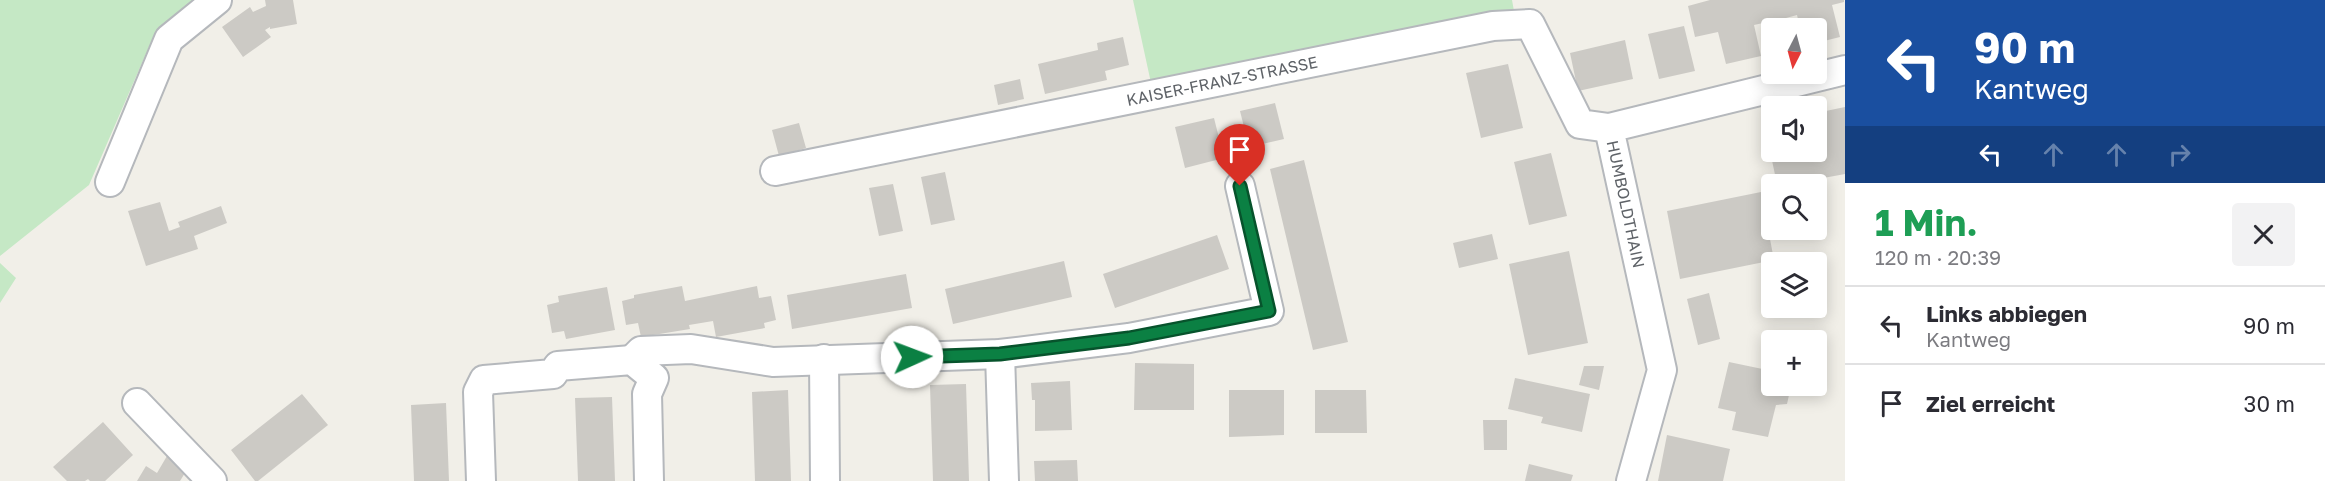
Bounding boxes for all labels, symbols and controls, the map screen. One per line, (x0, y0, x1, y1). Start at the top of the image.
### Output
north arrow (1761, 18, 1827, 84)
map controls (1761, 18, 1827, 396)
text: 90 m (1974, 22, 2075, 72)
icon: left (1875, 24, 1953, 102)
street label: KAISER-FRANZ-STRASSE (1124, 52, 1319, 110)
text: Kantweg (1974, 73, 2089, 105)
button: sound (1761, 96, 1827, 162)
pin (1214, 124, 1265, 186)
icon: arrive (1223, 133, 1256, 166)
street label: HUMBOLDTHAIN (1603, 138, 1649, 270)
icon: left (1974, 138, 2007, 171)
icon: ahead (2037, 138, 2070, 171)
icon: ahead (2100, 138, 2133, 171)
icon: right (2163, 138, 2196, 171)
button: search (1761, 174, 1827, 240)
text: 1 Min. (1875, 201, 1978, 244)
button: close (2232, 203, 2295, 266)
text: 120 m · 20:39 (1875, 245, 2001, 269)
button: layers (1761, 252, 1827, 318)
text: Links abbiegen (1926, 300, 2087, 327)
icon: left (1875, 309, 1908, 342)
text: 90 m (2243, 312, 2295, 339)
position arrow (880, 325, 944, 389)
text: Kantweg (1926, 327, 2011, 351)
button: + (1761, 330, 1827, 396)
icon: arrive (1875, 387, 1908, 420)
text: Ziel erreicht (1926, 390, 2055, 417)
text: 30 m (2244, 390, 2295, 417)

